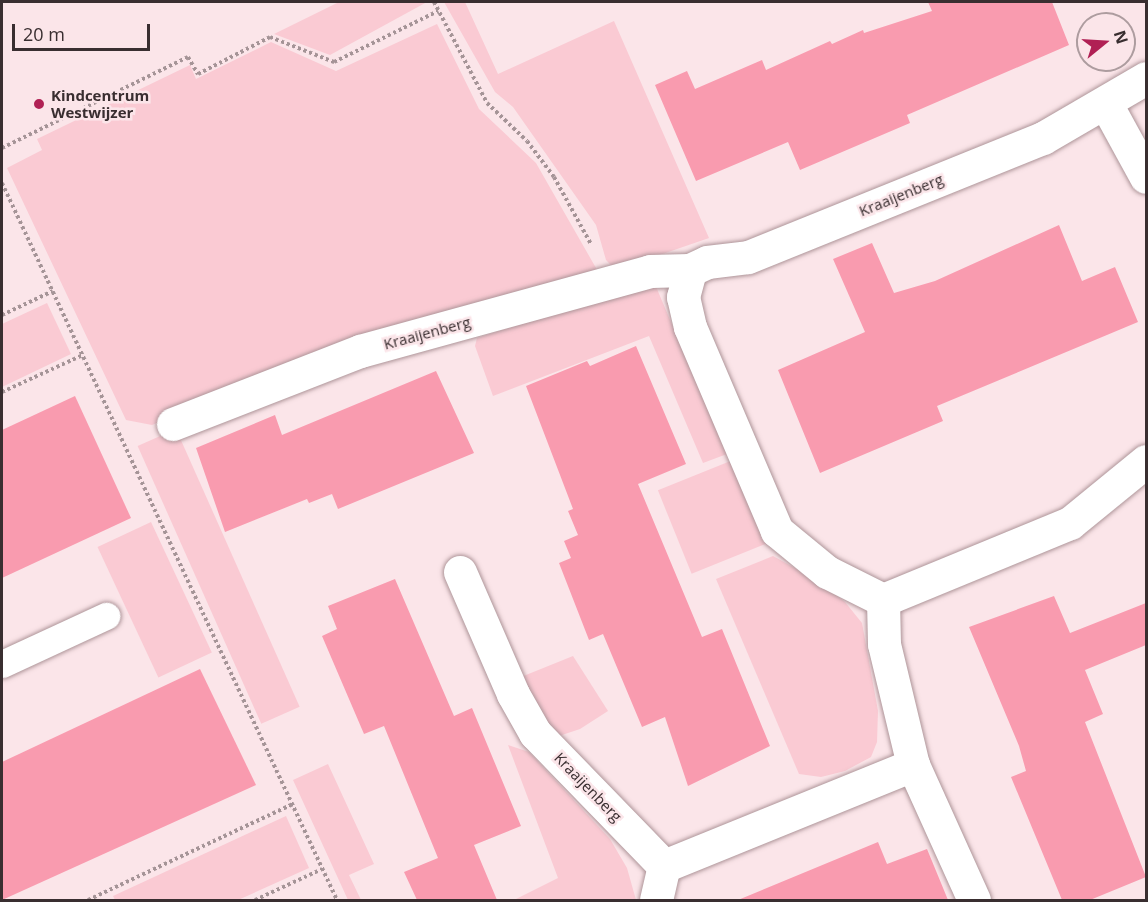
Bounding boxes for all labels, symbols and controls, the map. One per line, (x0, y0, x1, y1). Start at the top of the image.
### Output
scale bar (15, 12, 153, 50)
north arrow (1076, 12, 1136, 72)
text: 20 m (23, 22, 65, 46)
text: N (1109, 27, 1134, 47)
place label: Kindcentrum Westwijzer (51, 86, 149, 121)
marker: Kindcentrum Westwijzer (32, 97, 46, 111)
street label: Kraaijenberg (856, 170, 946, 220)
street label: Kraaijenberg (382, 313, 472, 353)
street label: Kraaijenberg (551, 749, 625, 825)

